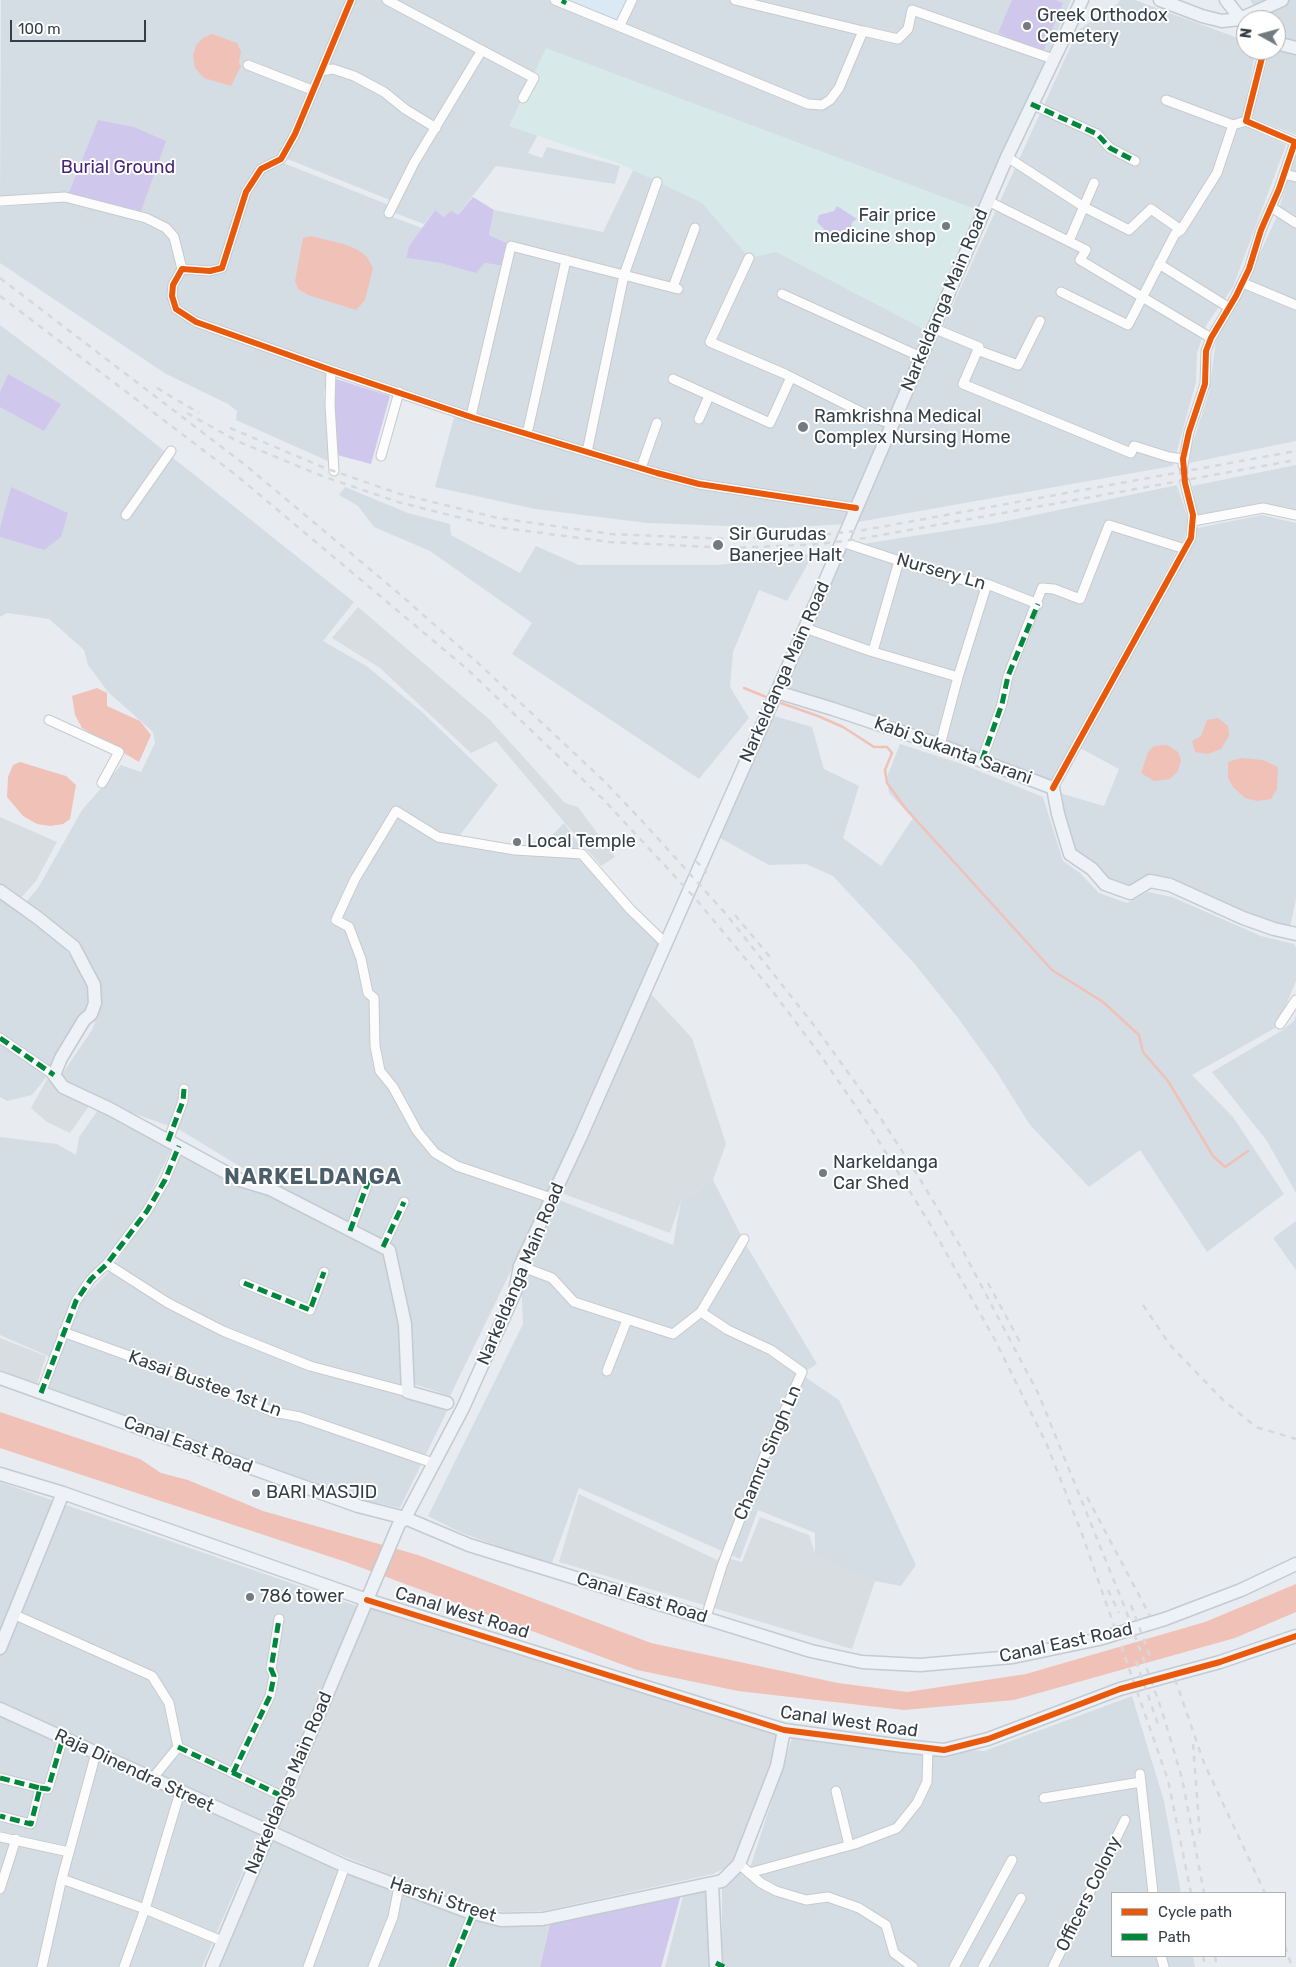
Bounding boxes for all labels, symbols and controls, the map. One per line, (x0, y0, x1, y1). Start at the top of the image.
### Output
place label: Greek Orthodox Cemetery (1037, 5, 1168, 48)
scale bar (12, 10, 149, 42)
north arrow (1236, 10, 1286, 60)
text: 100 m (18, 20, 60, 38)
marker: Greek Orthodox Cemetery (1021, 20, 1033, 32)
text: N (1238, 27, 1256, 39)
park label: Burial Ground (61, 157, 175, 179)
place label: Fair price medicine shop (814, 205, 936, 248)
street label: Narkeldanga Main Road (897, 206, 993, 394)
marker: Fair price medicine shop (940, 220, 952, 232)
place label: Ramkrishna Medical Complex Nursing Home (814, 406, 1010, 448)
marker: Ramkrishna Medical Complex Nursing Home (796, 420, 810, 434)
place label: Sir Gurudas Banerjee Halt (729, 524, 842, 566)
marker: Sir Gurudas Banerjee Halt (711, 538, 725, 552)
street label: Nursery Ln (894, 549, 988, 595)
street label: Narkeldanga Main Road (735, 578, 835, 766)
street label: Kabi Sukanta Sarani (871, 712, 1035, 790)
place label: Local Temple (527, 831, 636, 853)
marker: Local Temple (511, 836, 523, 848)
place label: Narkeldanga Car Shed (833, 1152, 938, 1194)
district label: NARKELDANGA (223, 1165, 403, 1191)
marker: Narkeldanga Car Shed (817, 1167, 829, 1179)
street label: Narkeldanga Main Road (473, 1180, 569, 1368)
street label: Kasai Bustee 1st Ln (125, 1346, 285, 1422)
street label: Chamru Singh Ln (730, 1382, 806, 1524)
street label: Canal East Road (121, 1412, 255, 1478)
place label: BARI MASJID (266, 1482, 377, 1504)
marker: BARI MASJID (250, 1487, 262, 1499)
street label: Canal East Road (574, 1568, 710, 1628)
street label: Canal West Road (392, 1582, 532, 1644)
place label: 786 tower (260, 1586, 344, 1608)
marker: 786 tower (244, 1591, 256, 1603)
street label: Canal East Road (997, 1618, 1135, 1668)
street label: Narkeldanga Main Road (241, 1689, 337, 1877)
street label: Canal West Road (779, 1702, 919, 1742)
street label: Raja Dinendra Street (51, 1725, 217, 1817)
street label: Officers Colony (1052, 1833, 1126, 1955)
street label: Harshi Street (387, 1873, 499, 1927)
legend (1111, 1892, 1286, 1957)
text: Cycle path (1158, 1903, 1232, 1921)
text: Path (1158, 1928, 1191, 1946)

